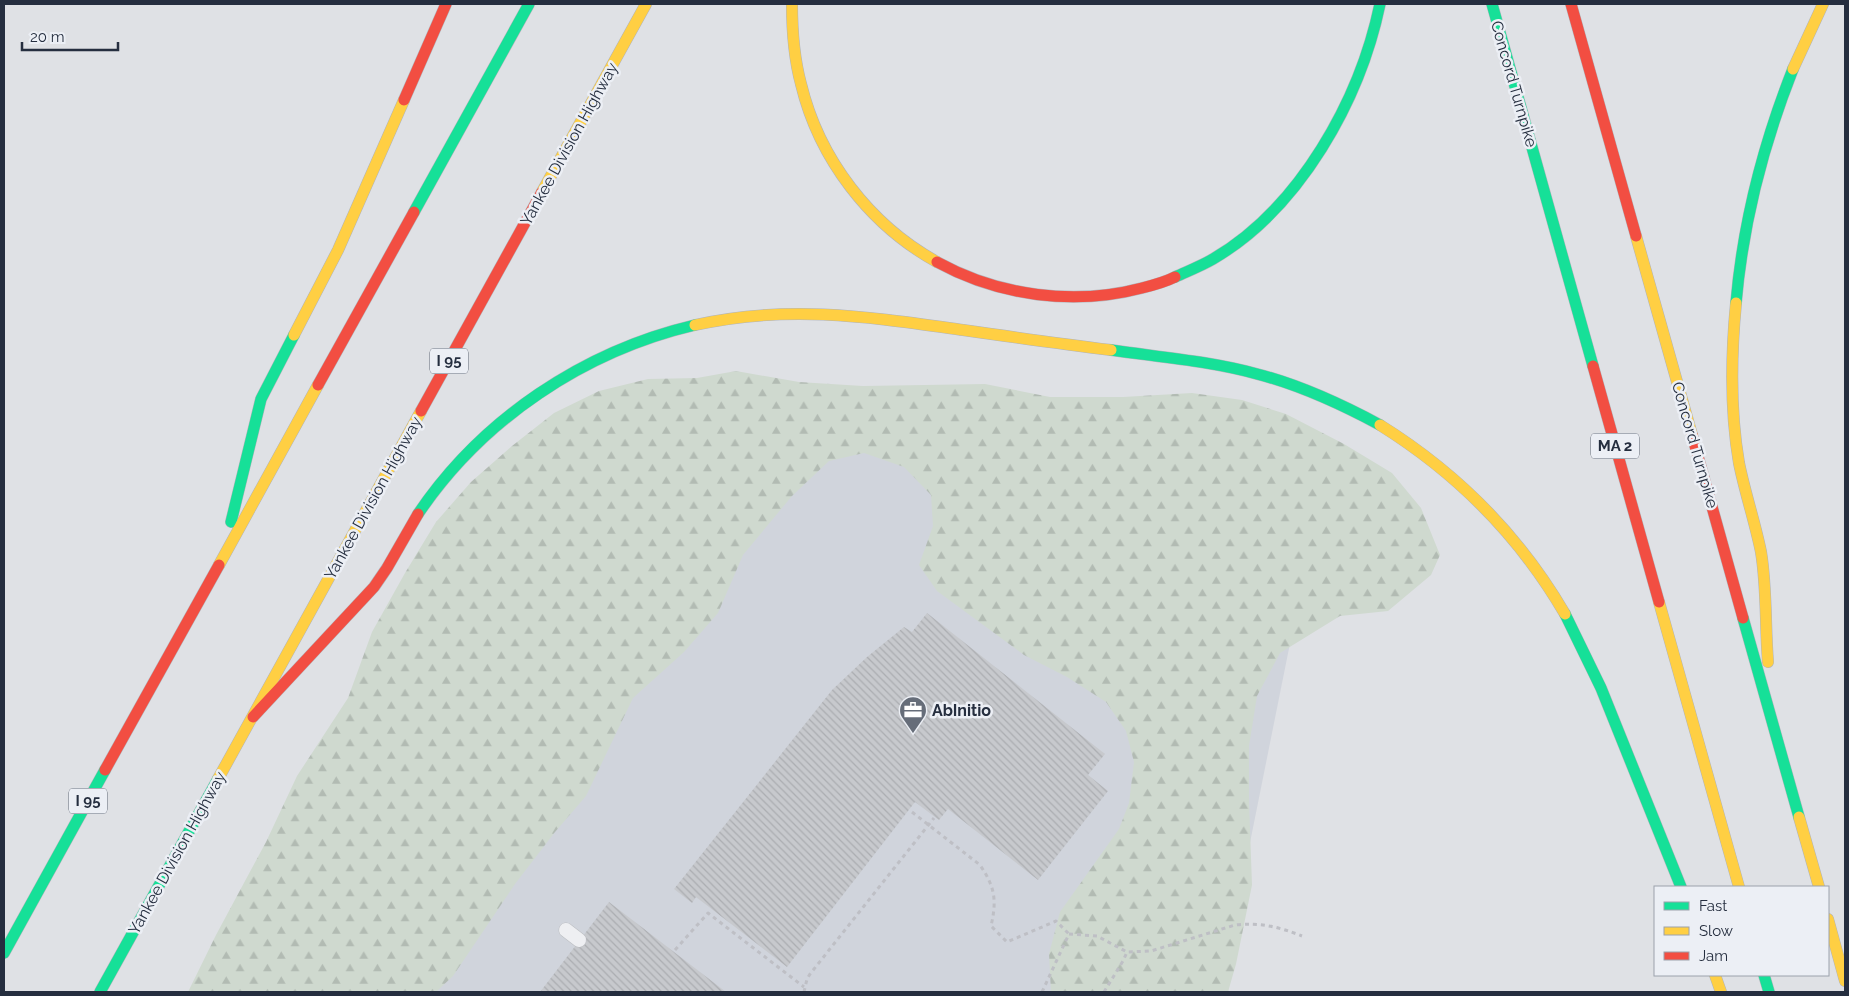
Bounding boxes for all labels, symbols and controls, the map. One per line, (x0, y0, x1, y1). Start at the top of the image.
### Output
street label: Concord Turnpike (1487, 19, 1541, 149)
scale bar (22, 20, 119, 52)
text: 20 m (30, 28, 65, 46)
street label: Yankee Division Highway (516, 59, 622, 229)
road number: I 95 (430, 348, 468, 374)
street label: Concord Turnpike (1668, 380, 1722, 510)
street label: Yankee Division Highway (320, 413, 426, 583)
road number: MA 2 (1591, 434, 1639, 458)
office icon: AbInitio (898, 695, 928, 734)
place label: AbInitio (932, 701, 991, 720)
street label: Yankee Division Highway (124, 768, 230, 938)
road number: I 95 (69, 788, 107, 814)
legend (1654, 886, 1829, 976)
text: Fast (1699, 897, 1727, 915)
text: Slow (1699, 922, 1733, 940)
text: Jam (1699, 947, 1728, 965)

